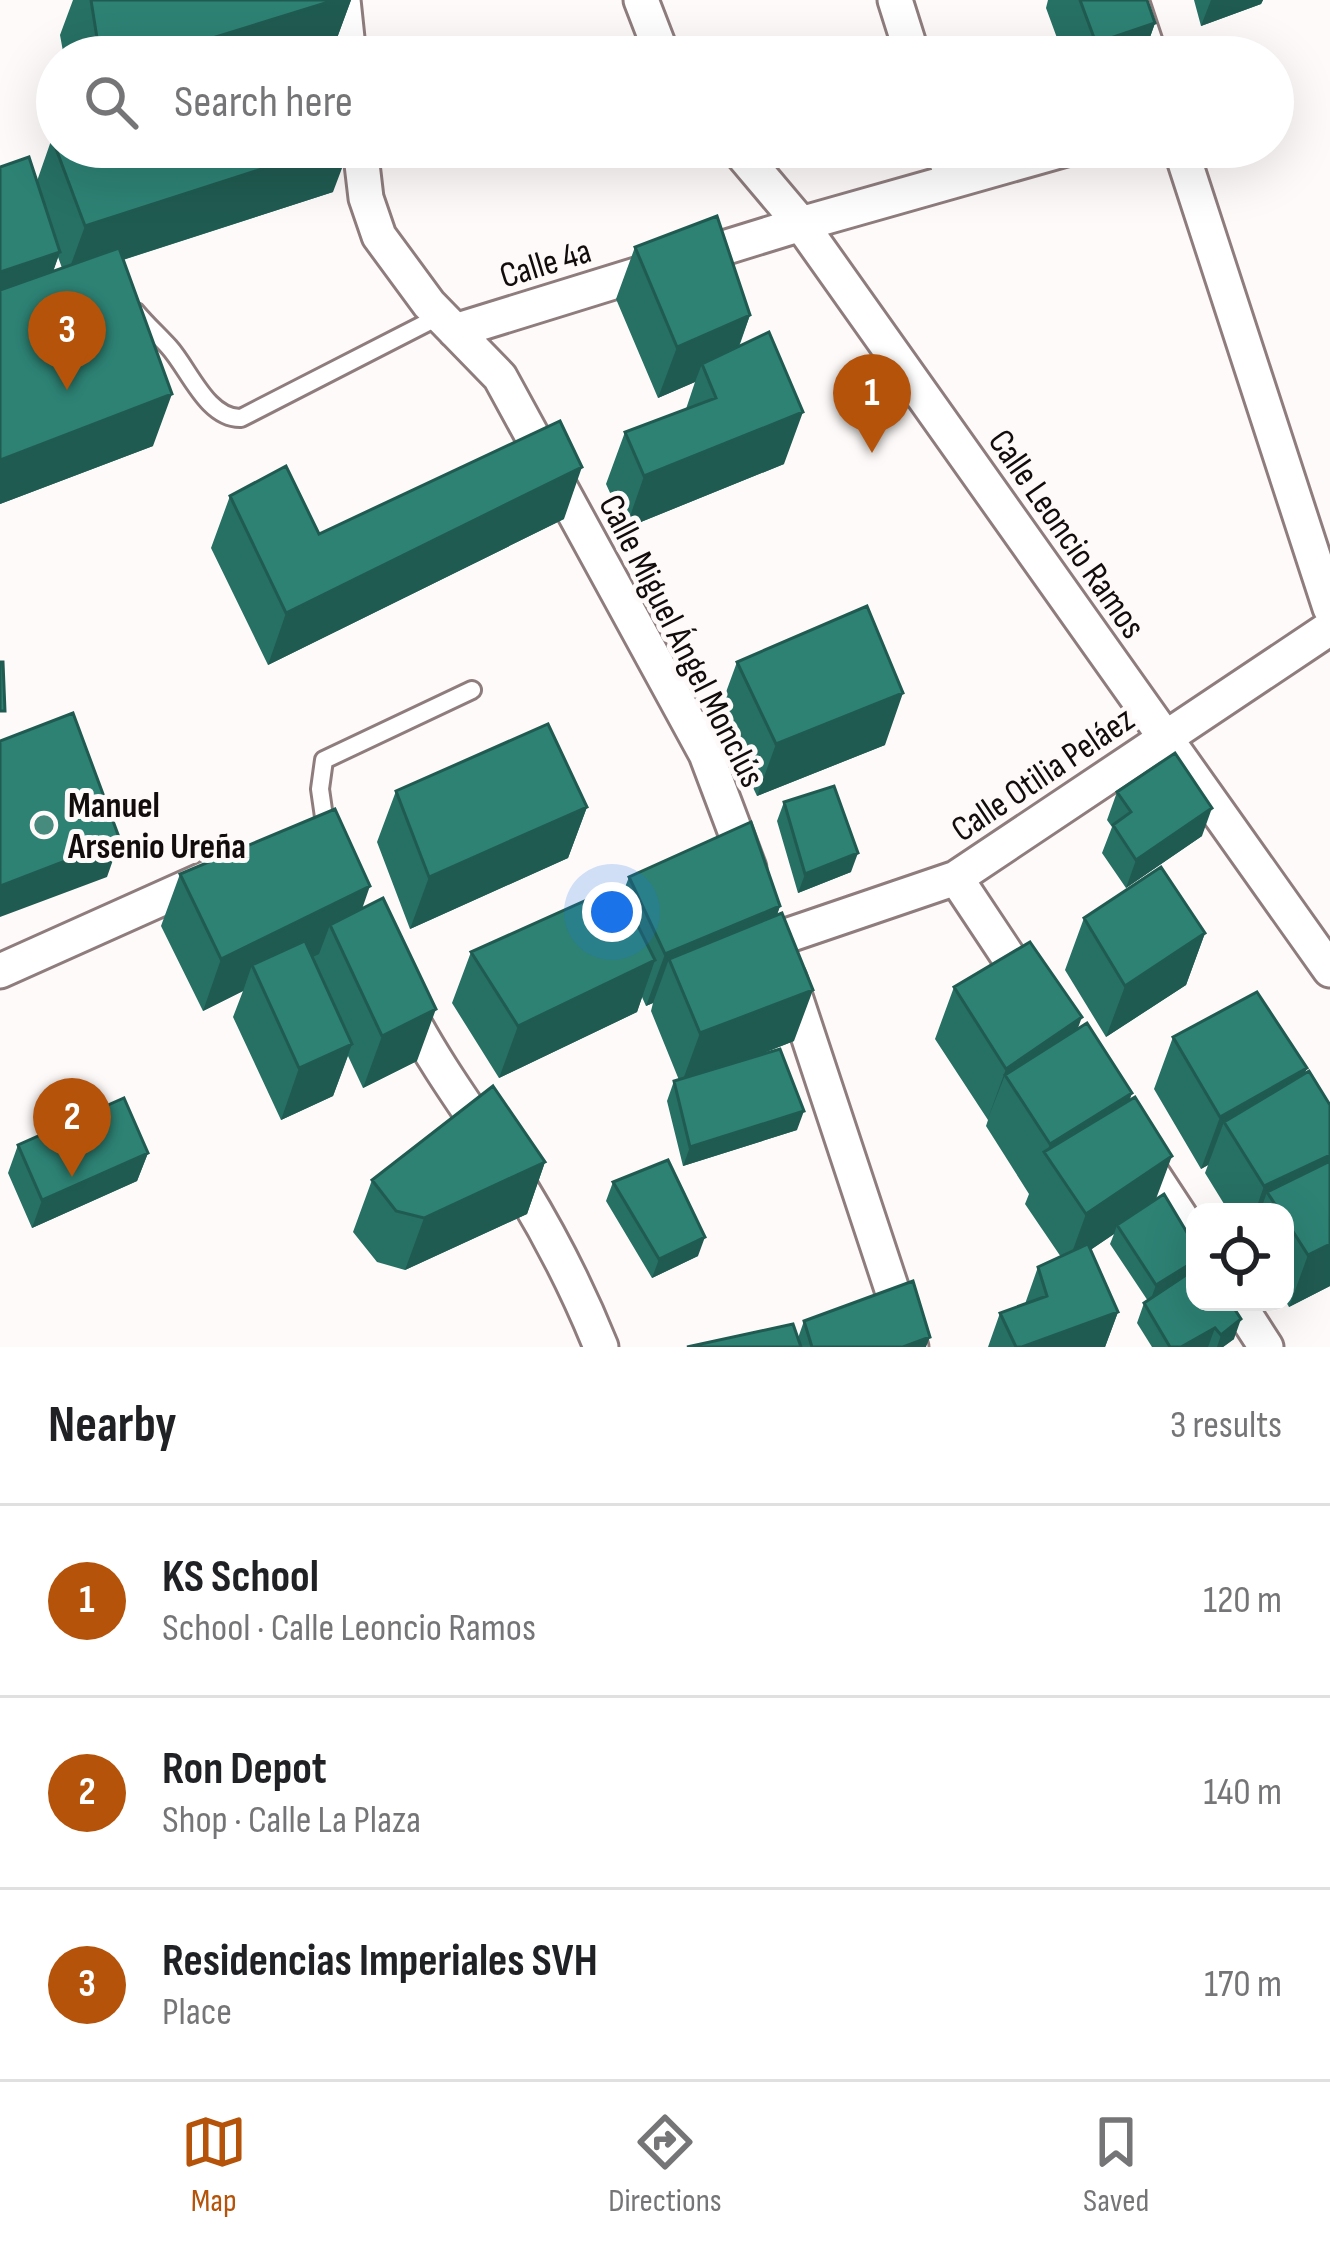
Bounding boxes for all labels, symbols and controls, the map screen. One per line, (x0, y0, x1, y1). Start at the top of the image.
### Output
search box (36, 36, 1294, 168)
icon: search (78, 69, 144, 135)
text: Search here (174, 75, 353, 130)
street label: Calle 4a (495, 230, 597, 299)
pin: 3 (28, 291, 106, 390)
pin: 1 (833, 354, 911, 453)
street label: Calle Leoncio Ramos (978, 422, 1154, 647)
street label: Calle Miguel Ángel Monclús (589, 488, 773, 794)
street label: Calle Otilia Peláez (944, 698, 1143, 852)
place label: Manuel Arsenio Ureña (67, 785, 246, 869)
marker: Manuel Arsenio Ureña (31, 812, 57, 838)
your location (582, 882, 642, 942)
pin: 2 (33, 1078, 111, 1177)
map controls (1186, 1203, 1294, 1311)
button: locate (1186, 1203, 1294, 1311)
text: Nearby (48, 1395, 177, 1456)
text: 3 results (1170, 1402, 1282, 1449)
text: KS School (162, 1550, 319, 1605)
text: 1 (79, 1577, 95, 1624)
text: 120 m (1203, 1577, 1282, 1624)
text: School · Calle Leoncio Ramos (162, 1605, 536, 1652)
text: Ron Depot (162, 1742, 327, 1797)
text: 2 (78, 1769, 96, 1816)
text: 140 m (1203, 1769, 1282, 1816)
text: Shop · Calle La Plaza (162, 1797, 421, 1844)
text: Residencias Imperiales SVH (162, 1934, 598, 1989)
text: 3 (78, 1961, 96, 2008)
text: 170 m (1204, 1961, 1282, 2008)
text: Place (162, 1989, 232, 2036)
tab: Map (181, 2109, 247, 2221)
tab: Directions (608, 2109, 722, 2221)
tab: Saved (1083, 2109, 1149, 2221)

